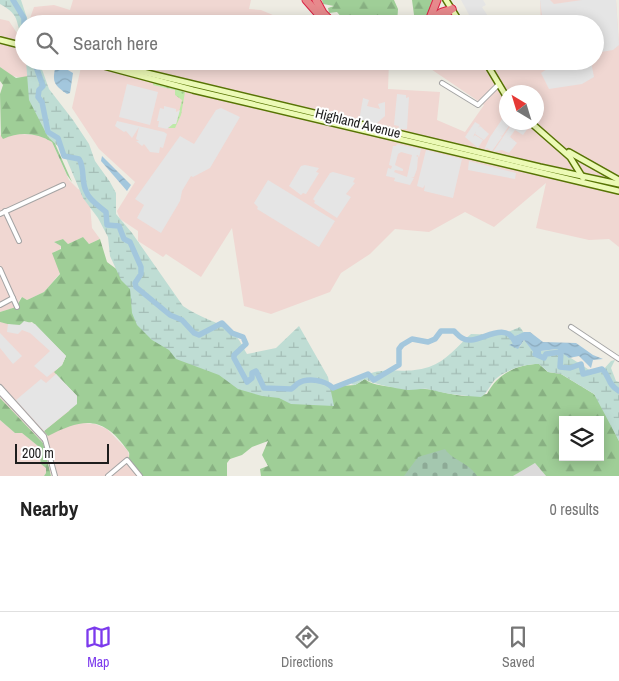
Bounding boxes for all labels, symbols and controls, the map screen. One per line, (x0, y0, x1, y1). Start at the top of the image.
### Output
search box (15, 15, 604, 70)
icon: search (33, 29, 61, 57)
text: Search here (73, 30, 158, 56)
north arrow (499, 85, 544, 130)
street label: Highland Avenue (313, 104, 403, 142)
map controls (559, 416, 604, 461)
button: layers (559, 416, 604, 461)
scale bar (15, 441, 109, 464)
text: 200 m (22, 444, 54, 462)
text: Nearby (20, 494, 78, 523)
text: 0 results (549, 498, 599, 520)
tab: Map (84, 623, 112, 671)
tab: Directions (281, 623, 333, 671)
tab: Saved (502, 623, 535, 671)

